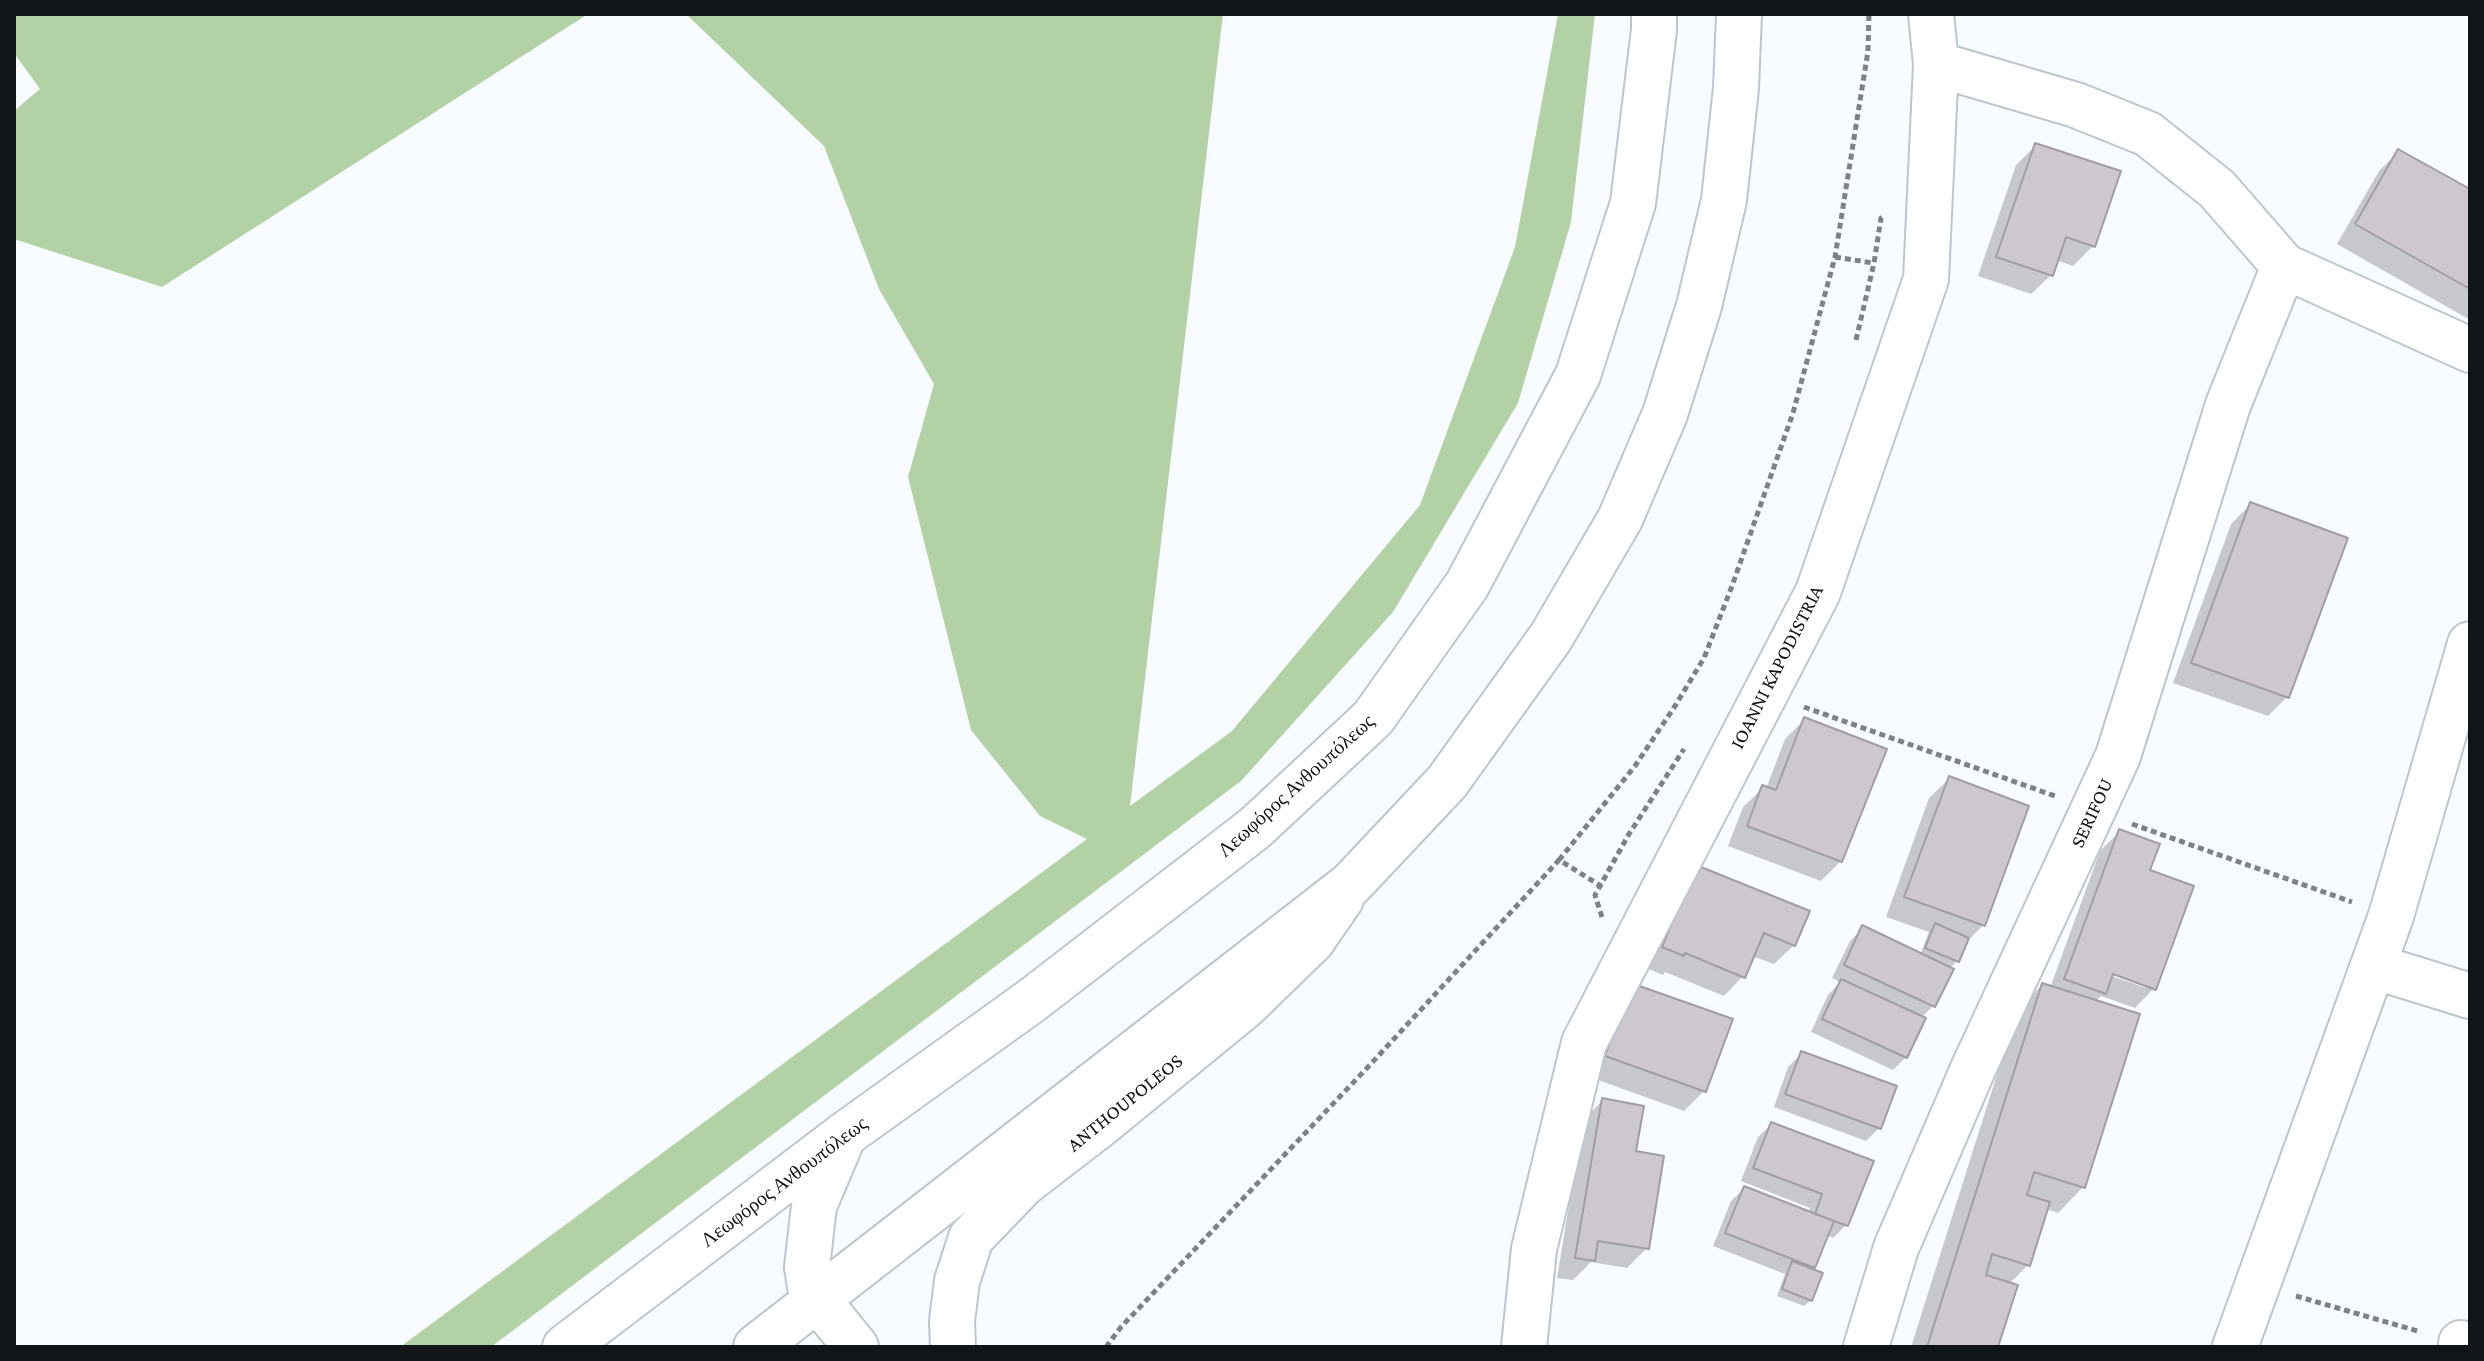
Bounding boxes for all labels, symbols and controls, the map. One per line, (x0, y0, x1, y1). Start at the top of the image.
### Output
street label: IOANNI KAPODISTRIA (1725, 581, 1829, 753)
street label: Λεωφόρος Ανθουπόλεως (1213, 709, 1379, 863)
street label: SERIFOU (2066, 775, 2118, 851)
street label: ANTHOUPOLEOS (1062, 1049, 1188, 1157)
street label: Λεωφόρος Ανθουπόλεως (696, 1112, 872, 1252)

